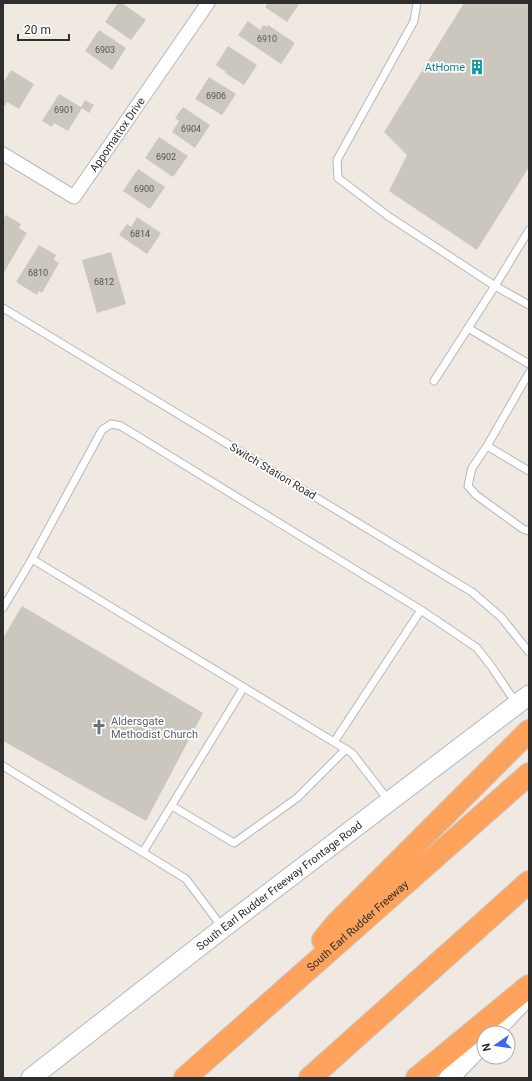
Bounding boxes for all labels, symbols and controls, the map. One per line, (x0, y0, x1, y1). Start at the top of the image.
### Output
scale bar (18, 16, 69, 42)
text: 20 m (24, 23, 51, 37)
house number: 6910 (257, 34, 277, 44)
house number: 6903 (95, 45, 115, 55)
building icon: AtHome (468, 58, 486, 76)
place label: AtHome (425, 61, 465, 74)
house number: 6906 (206, 91, 226, 101)
street label: Appomattox Drive (87, 95, 148, 175)
house number: 6901 (54, 105, 74, 115)
house number: 6904 (181, 124, 201, 134)
house number: 6902 (156, 152, 176, 162)
house number: 6900 (134, 184, 154, 194)
house number: 6814 (130, 229, 150, 239)
house number: 6810 (28, 268, 48, 278)
house number: 6812 (94, 277, 114, 287)
street label: Switch Station Road (227, 441, 318, 502)
place label: Aldersgate Methodist Church (111, 715, 198, 741)
church icon: Aldersgate Methodist Church (90, 718, 108, 736)
street label: South Earl Rudder Freeway Frontage Road (193, 818, 365, 952)
street label: South Earl Rudder Freeway (303, 878, 411, 974)
north arrow (476, 1025, 516, 1065)
text: N (479, 1042, 494, 1052)

